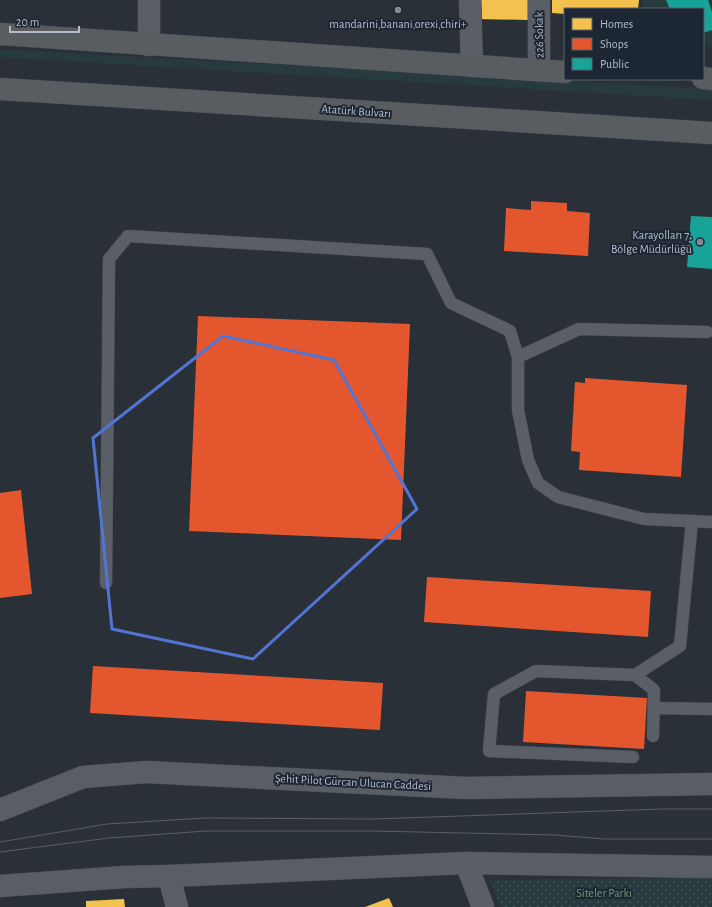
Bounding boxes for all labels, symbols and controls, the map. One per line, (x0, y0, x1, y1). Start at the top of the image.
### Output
marker: mandarini,banani,orexi,chiri+ (393, 5, 403, 15)
scale bar (10, 8, 79, 34)
legend (564, 8, 704, 80)
street label: 226 Sokak (533, 11, 545, 58)
text: 20 m (16, 16, 39, 28)
place label: mandarini,banani,orexi,chiri+ (329, 18, 467, 30)
text: Homes (600, 18, 633, 30)
text: Shops (600, 38, 628, 50)
text: Public (600, 58, 629, 70)
street label: Atatürk Bulvarı (321, 103, 391, 119)
place label: Karayolları 7. Bölge Müdürlüğü (611, 229, 692, 255)
marker: Karayolları 7. Bölge Müdürlüğü (695, 237, 705, 247)
street label: Şehit Pilot Gürcan Ulucan Caddesi (275, 772, 431, 792)
park label: Siteler Parkı (576, 887, 632, 899)

